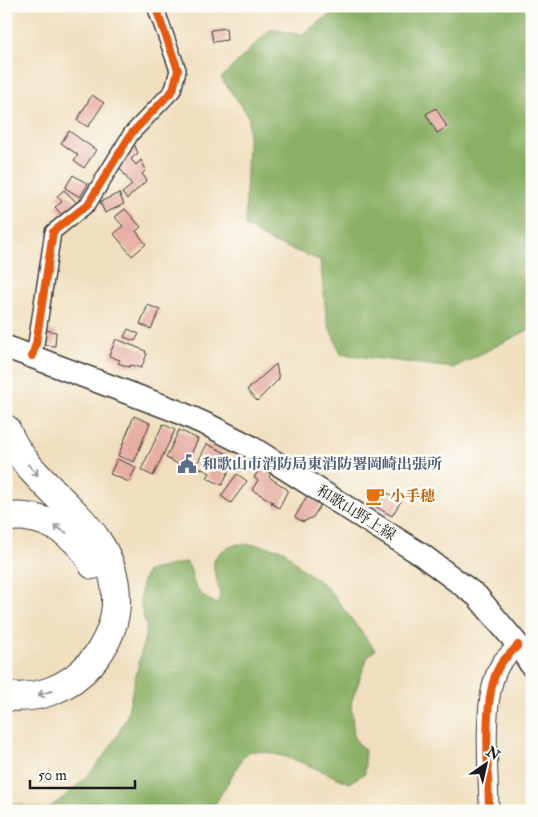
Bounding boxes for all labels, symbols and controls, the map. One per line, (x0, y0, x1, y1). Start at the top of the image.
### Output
public building icon: 和歌山市消防局東消防署岡崎出張所 (176, 453, 198, 475)
place label: 和歌山市消防局東消防署岡崎出張所 (202, 455, 442, 474)
one-way arrow (27, 463, 38, 476)
street label: 和歌山野上線 (313, 481, 399, 545)
cafe icon: 小手穂 (364, 485, 386, 507)
place label: 小手穂 (390, 487, 435, 506)
one-way arrow (53, 524, 67, 534)
one-way arrow (38, 689, 54, 699)
north arrow (460, 740, 510, 790)
text: N (482, 743, 503, 764)
scale bar (30, 757, 135, 789)
text: 50 m (38, 766, 67, 785)

